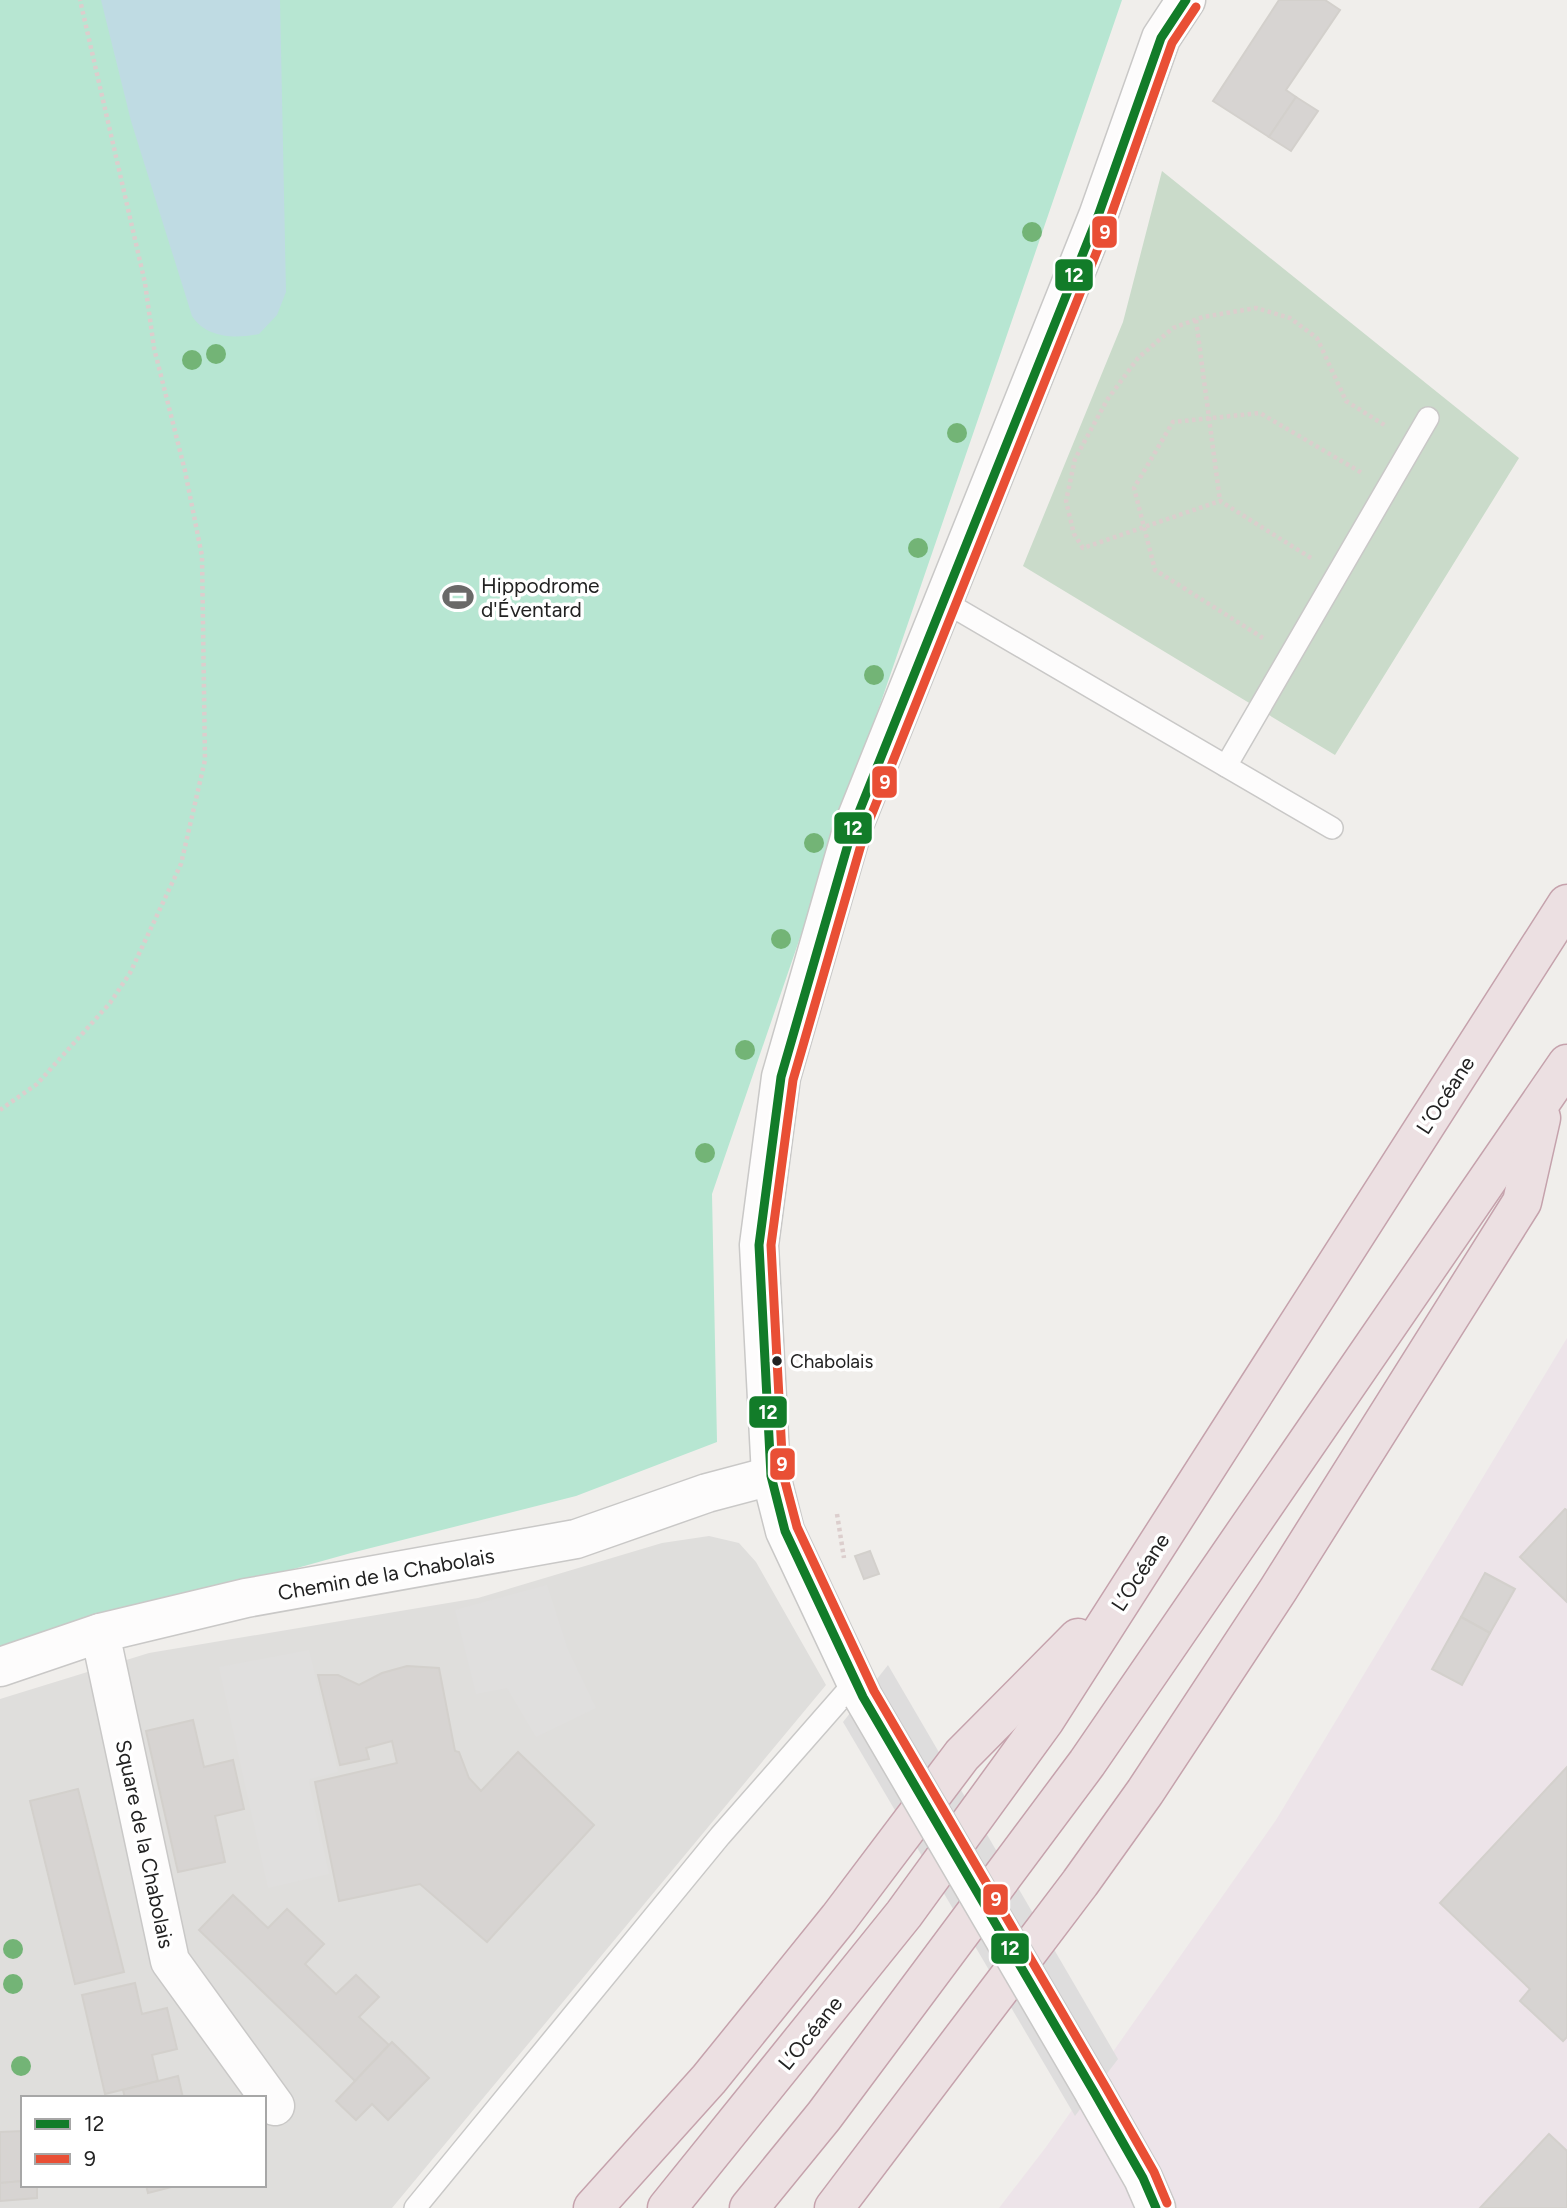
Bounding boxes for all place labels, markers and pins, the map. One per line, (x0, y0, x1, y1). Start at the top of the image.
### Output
place label: Hippodrome d'Éventard (481, 573, 600, 622)
sports icon: Hippodrome d'Éventard (441, 580, 475, 614)
place label: Chabolais (790, 1350, 873, 1373)
marker: Chabolais (770, 1354, 784, 1368)

